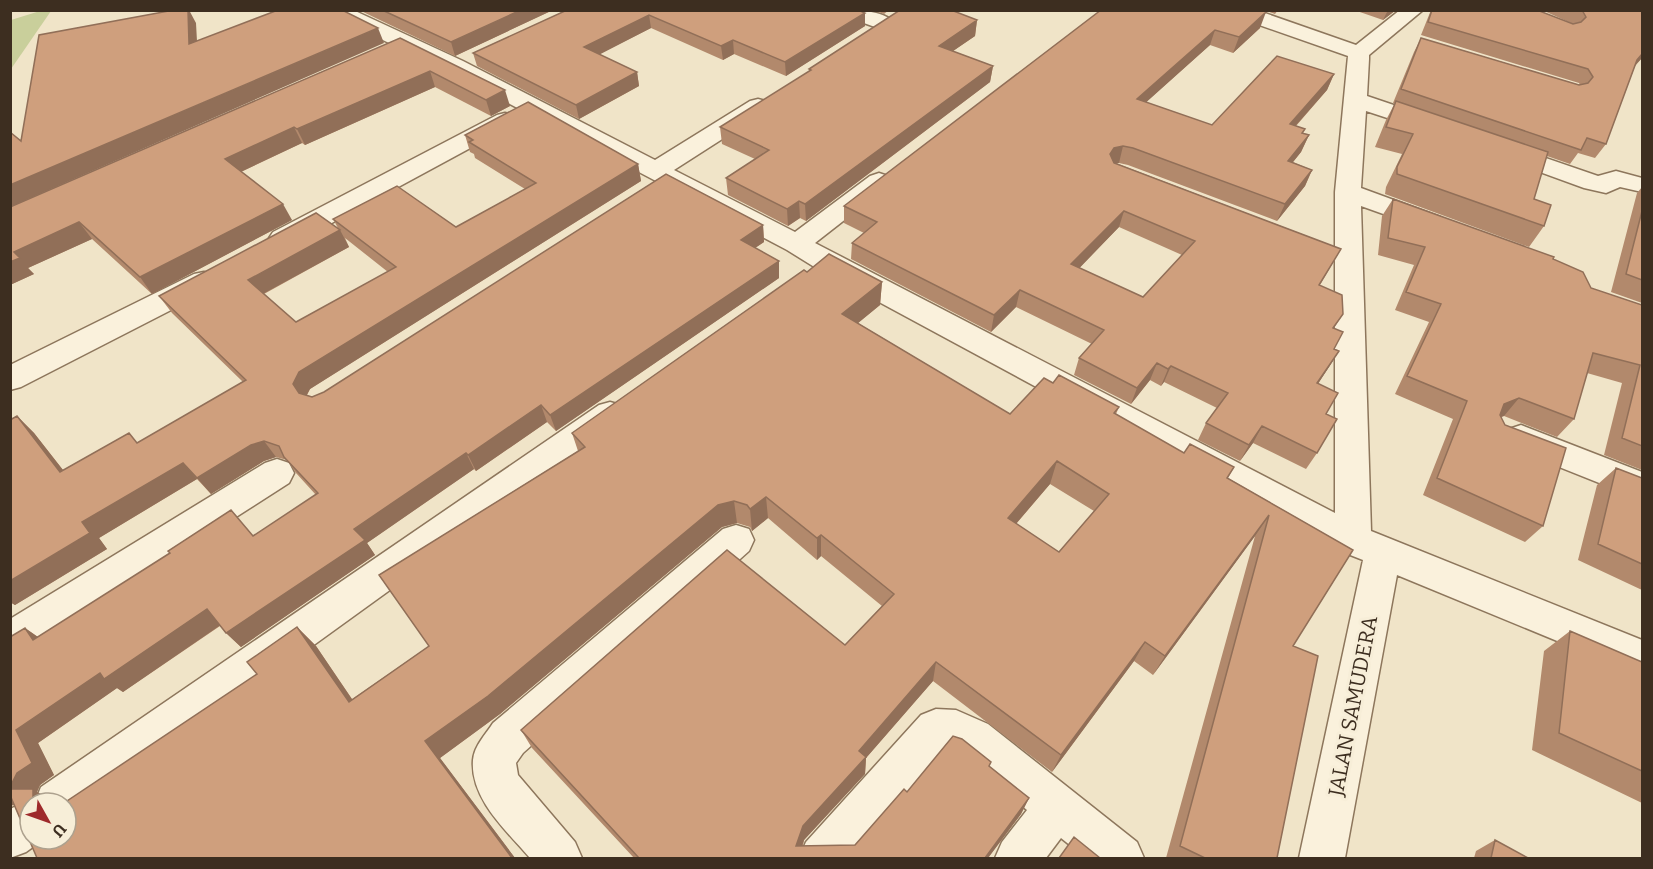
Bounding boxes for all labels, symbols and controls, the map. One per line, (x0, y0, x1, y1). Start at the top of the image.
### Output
street label: JALAN SAMUDERA (1323, 614, 1383, 799)
north arrow (18, 791, 78, 851)
text: U (48, 820, 70, 841)

